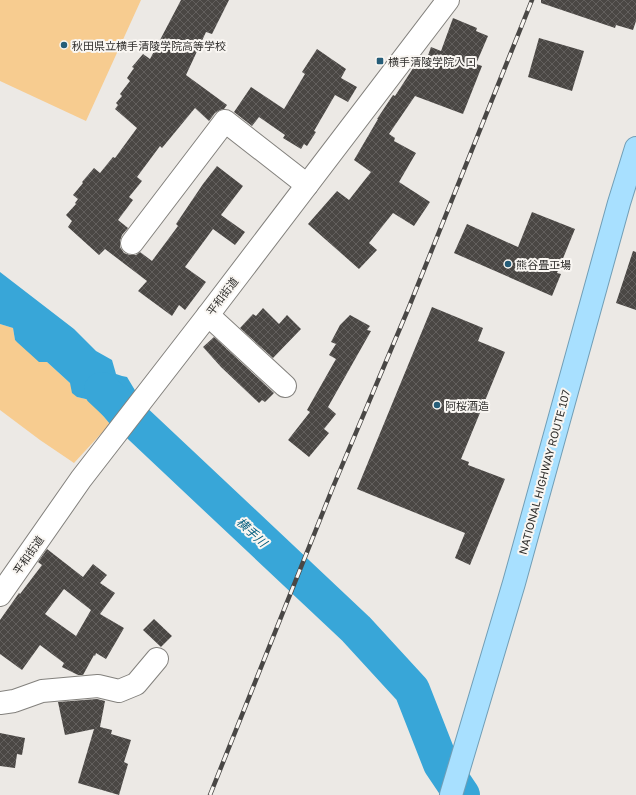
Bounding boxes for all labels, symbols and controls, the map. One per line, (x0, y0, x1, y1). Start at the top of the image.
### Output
place label: 秋田県立横手清陵学院高等学校 (72, 39, 226, 52)
marker: 秋田県立横手清陵学院高等学校 (59, 40, 69, 50)
place label: 横手清陵学院入口 (388, 55, 476, 68)
marker: 横手清陵学院入口 (375, 56, 385, 66)
place label: 熊谷畳工場 (516, 258, 571, 271)
marker: 熊谷畳工場 (503, 259, 513, 269)
street label: 平和街道 (204, 275, 240, 317)
street label: NATIONAL HIGHWAY ROUTE 107 (516, 388, 572, 556)
place label: 阿桜酒造 (445, 399, 489, 412)
marker: 阿桜酒造 (432, 400, 442, 410)
water label: 横手川 (234, 514, 272, 551)
street label: 平和街道 (10, 533, 46, 577)

